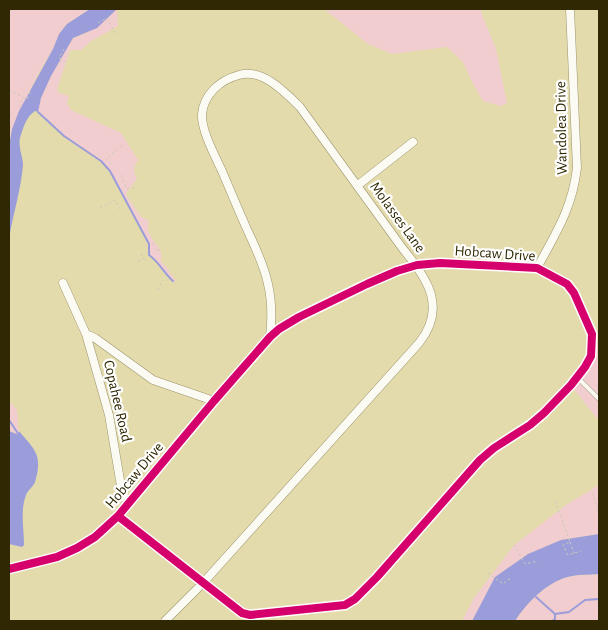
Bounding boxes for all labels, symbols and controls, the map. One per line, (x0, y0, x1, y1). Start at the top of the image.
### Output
street label: Wandolea Drive (553, 81, 570, 175)
street label: Molasses Lane (367, 179, 428, 255)
street label: Hobcaw Drive (454, 243, 536, 264)
street label: Copahee Road (101, 359, 134, 444)
street label: Hobcaw Drive (103, 439, 166, 511)

